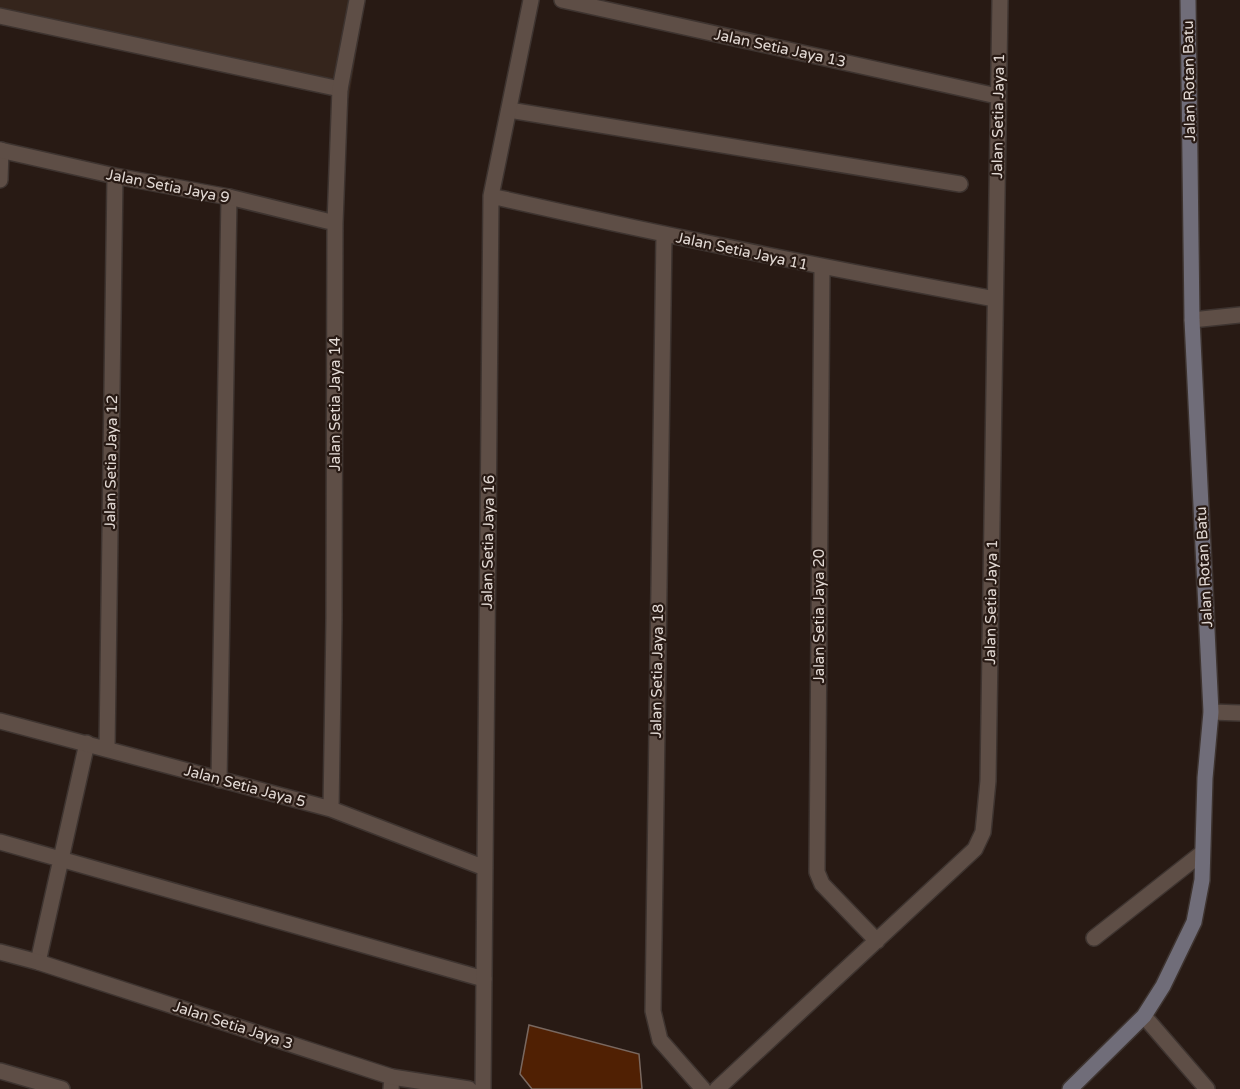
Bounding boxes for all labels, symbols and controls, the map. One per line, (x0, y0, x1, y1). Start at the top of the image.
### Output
street label: Jalan Rotan Batu (1179, 20, 1199, 142)
street label: Jalan Setia Jaya 13 (712, 25, 848, 71)
street label: Jalan Setia Jaya 1 (988, 53, 1008, 179)
street label: Jalan Setia Jaya 9 (105, 165, 231, 207)
street label: Jalan Setia Jaya 11 (674, 228, 810, 274)
street label: Jalan Setia Jaya 14 (326, 337, 344, 471)
street label: Jalan Setia Jaya 12 (101, 395, 121, 529)
street label: Jalan Setia Jaya 16 (478, 475, 498, 609)
street label: Jalan Rotan Batu (1192, 506, 1216, 628)
street label: Jalan Setia Jaya 1 (981, 539, 1001, 665)
street label: Jalan Setia Jaya 20 (810, 549, 828, 683)
street label: Jalan Setia Jaya 18 (647, 604, 667, 738)
street label: Jalan Setia Jaya 5 (182, 761, 308, 811)
street label: Jalan Setia Jaya 3 (171, 997, 295, 1053)

